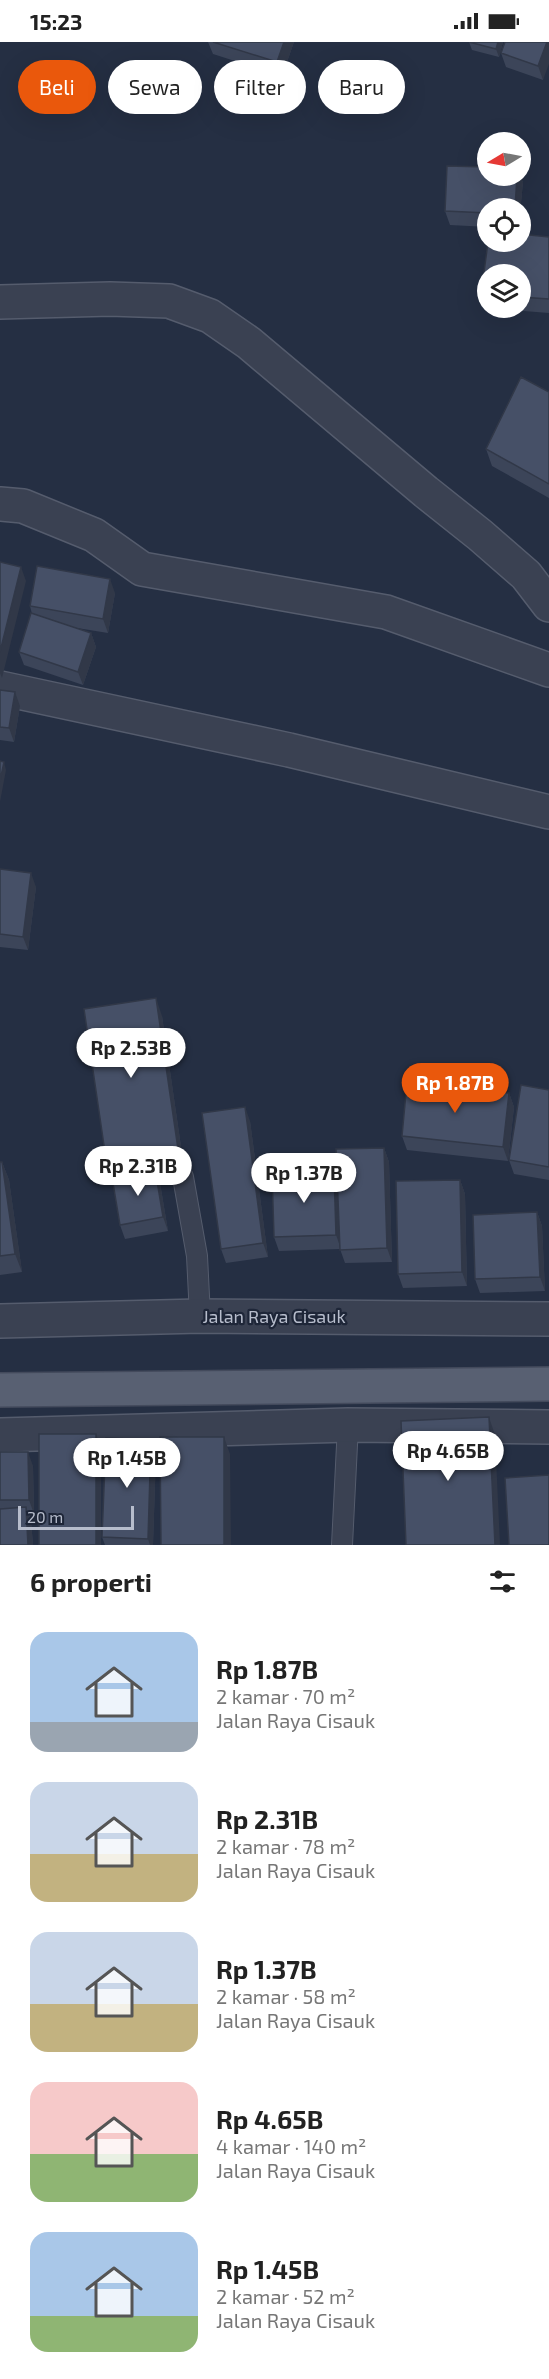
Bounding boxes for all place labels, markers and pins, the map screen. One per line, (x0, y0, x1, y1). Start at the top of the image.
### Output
pin: Rp 2.53B (69, 1028, 193, 1079)
pin: Rp 1.87B (393, 1063, 517, 1114)
pin: Rp 2.31B (76, 1146, 200, 1197)
pin: Rp 1.37B (242, 1153, 366, 1204)
pin: Rp 4.65B (386, 1431, 510, 1482)
pin: Rp 1.45B (65, 1438, 189, 1489)

